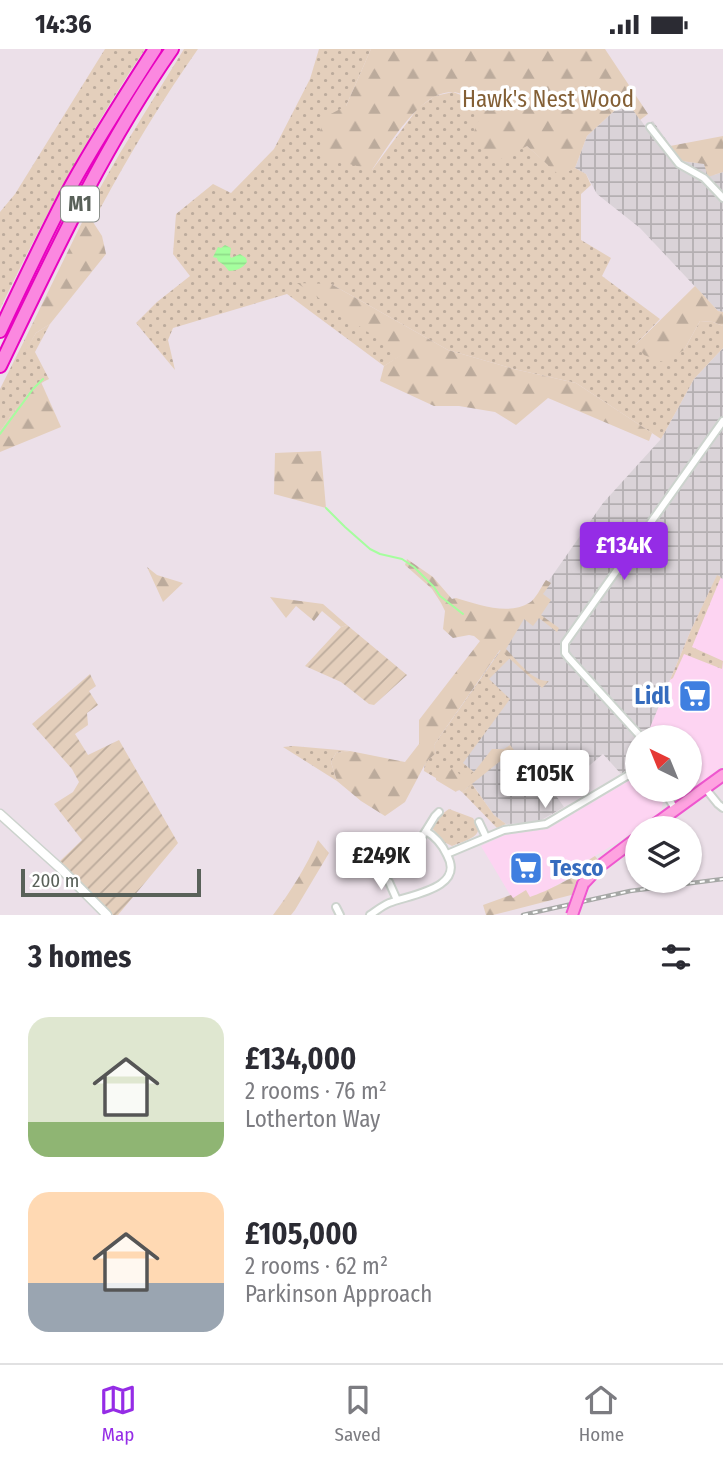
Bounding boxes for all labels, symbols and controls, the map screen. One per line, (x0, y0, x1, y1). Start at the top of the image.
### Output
text: 14:36 (35, 9, 92, 40)
park label: Hawk's Nest Wood (462, 85, 634, 113)
road number: M1 (61, 187, 99, 221)
pin: £134K (575, 523, 673, 582)
text: £134K (596, 531, 652, 559)
supermarket icon: Lidl (676, 677, 714, 715)
place label: Lidl (635, 682, 671, 710)
north arrow (625, 725, 702, 801)
map controls (625, 725, 702, 893)
pin: £105K (496, 751, 594, 810)
text: £105K (516, 759, 574, 787)
button: layers (625, 816, 702, 893)
pin: £249K (332, 833, 430, 892)
text: £249K (352, 841, 410, 869)
supermarket icon: Tesco (507, 849, 545, 887)
place label: Tesco (550, 854, 604, 882)
scale bar (21, 866, 201, 898)
text: 200 m (32, 869, 79, 892)
icon: filters (657, 938, 695, 976)
text: 3 homes (28, 939, 131, 975)
text: £134,000 (245, 1041, 356, 1077)
icon: home (84, 1045, 168, 1129)
text: 2 rooms · 76 m² (245, 1077, 387, 1105)
text: Lotherton Way (245, 1105, 380, 1133)
text: £105,000 (245, 1216, 358, 1252)
icon: home (84, 1220, 168, 1304)
text: 2 rooms · 62 m² (245, 1252, 388, 1280)
text: Parkinson Approach (245, 1280, 432, 1308)
tab: Map (99, 1381, 137, 1446)
tab: Saved (335, 1381, 381, 1446)
tab: Home (579, 1381, 624, 1446)

